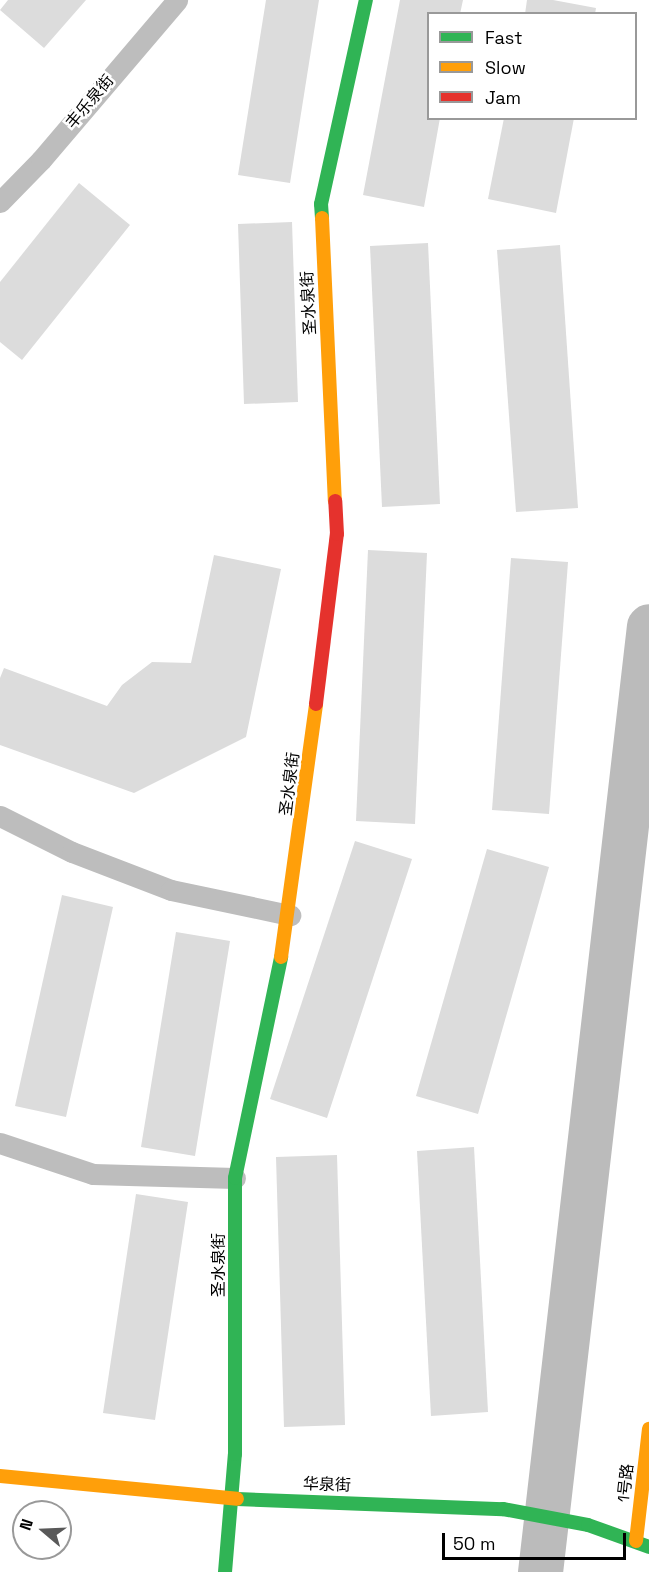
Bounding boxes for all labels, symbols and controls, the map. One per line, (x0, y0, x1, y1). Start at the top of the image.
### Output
legend (427, 12, 637, 120)
text: Fast (485, 26, 522, 49)
text: Slow (485, 56, 526, 79)
street label: 丰乐泉街 (62, 71, 118, 133)
text: Jam (485, 86, 521, 109)
street label: 圣水泉街 (298, 271, 320, 335)
street label: 圣水泉街 (277, 751, 303, 817)
street label: 圣水泉街 (209, 1233, 229, 1297)
street label: 1号路 (614, 1463, 638, 1503)
street label: 华泉街 (303, 1475, 351, 1495)
north arrow (12, 1500, 72, 1560)
text: N (15, 1516, 38, 1533)
scale bar (445, 1521, 630, 1559)
text: 50 m (453, 1532, 495, 1555)

